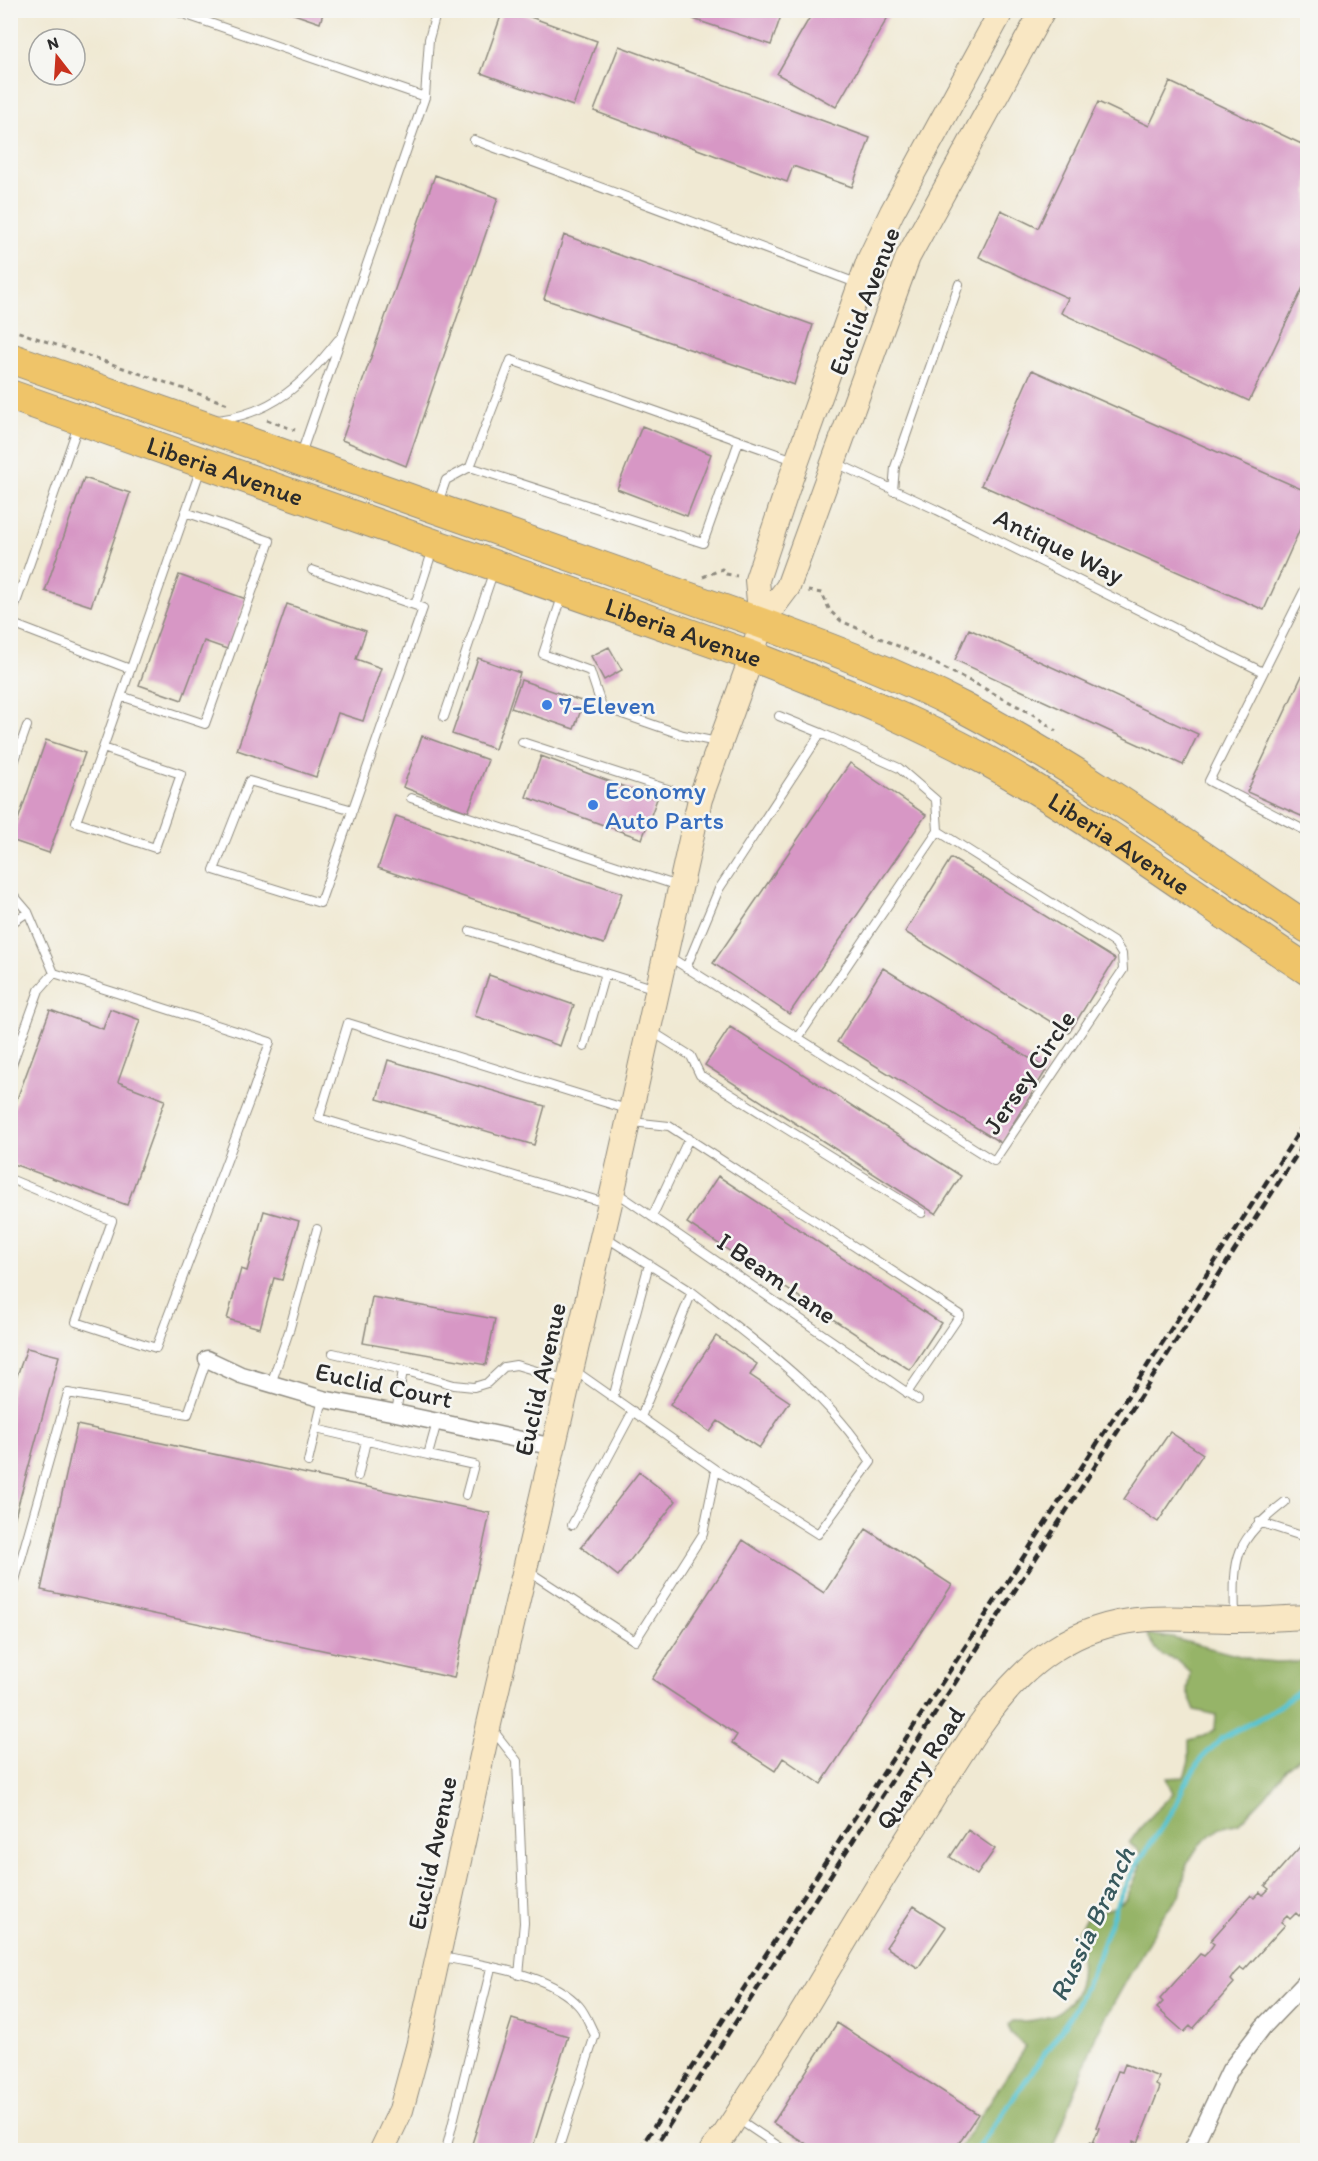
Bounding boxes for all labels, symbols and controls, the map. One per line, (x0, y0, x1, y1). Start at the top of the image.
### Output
north arrow (27, 27, 87, 87)
text: N (45, 32, 61, 54)
street label: Euclid Avenue (821, 222, 907, 380)
street label: Liberia Avenue (142, 428, 308, 513)
street label: Antique Way (989, 501, 1129, 591)
street label: Liberia Avenue (601, 590, 767, 674)
place label: 7-Eleven (559, 689, 656, 721)
marker: 7-Eleven (540, 698, 554, 712)
place label: Economy Auto Parts (605, 774, 724, 836)
street label: Liberia Avenue (1042, 785, 1197, 902)
marker: Economy Auto Parts (586, 798, 600, 812)
street label: Jersey Circle (976, 1004, 1082, 1140)
street label: I Beam Lane (711, 1225, 843, 1331)
street label: Euclid Avenue (507, 1299, 573, 1459)
street label: Euclid Court (313, 1355, 456, 1415)
street label: Quarry Road (868, 1700, 972, 1836)
street label: Euclid Avenue (400, 1773, 464, 1933)
water label: Russia Branch (1041, 1841, 1142, 2006)

